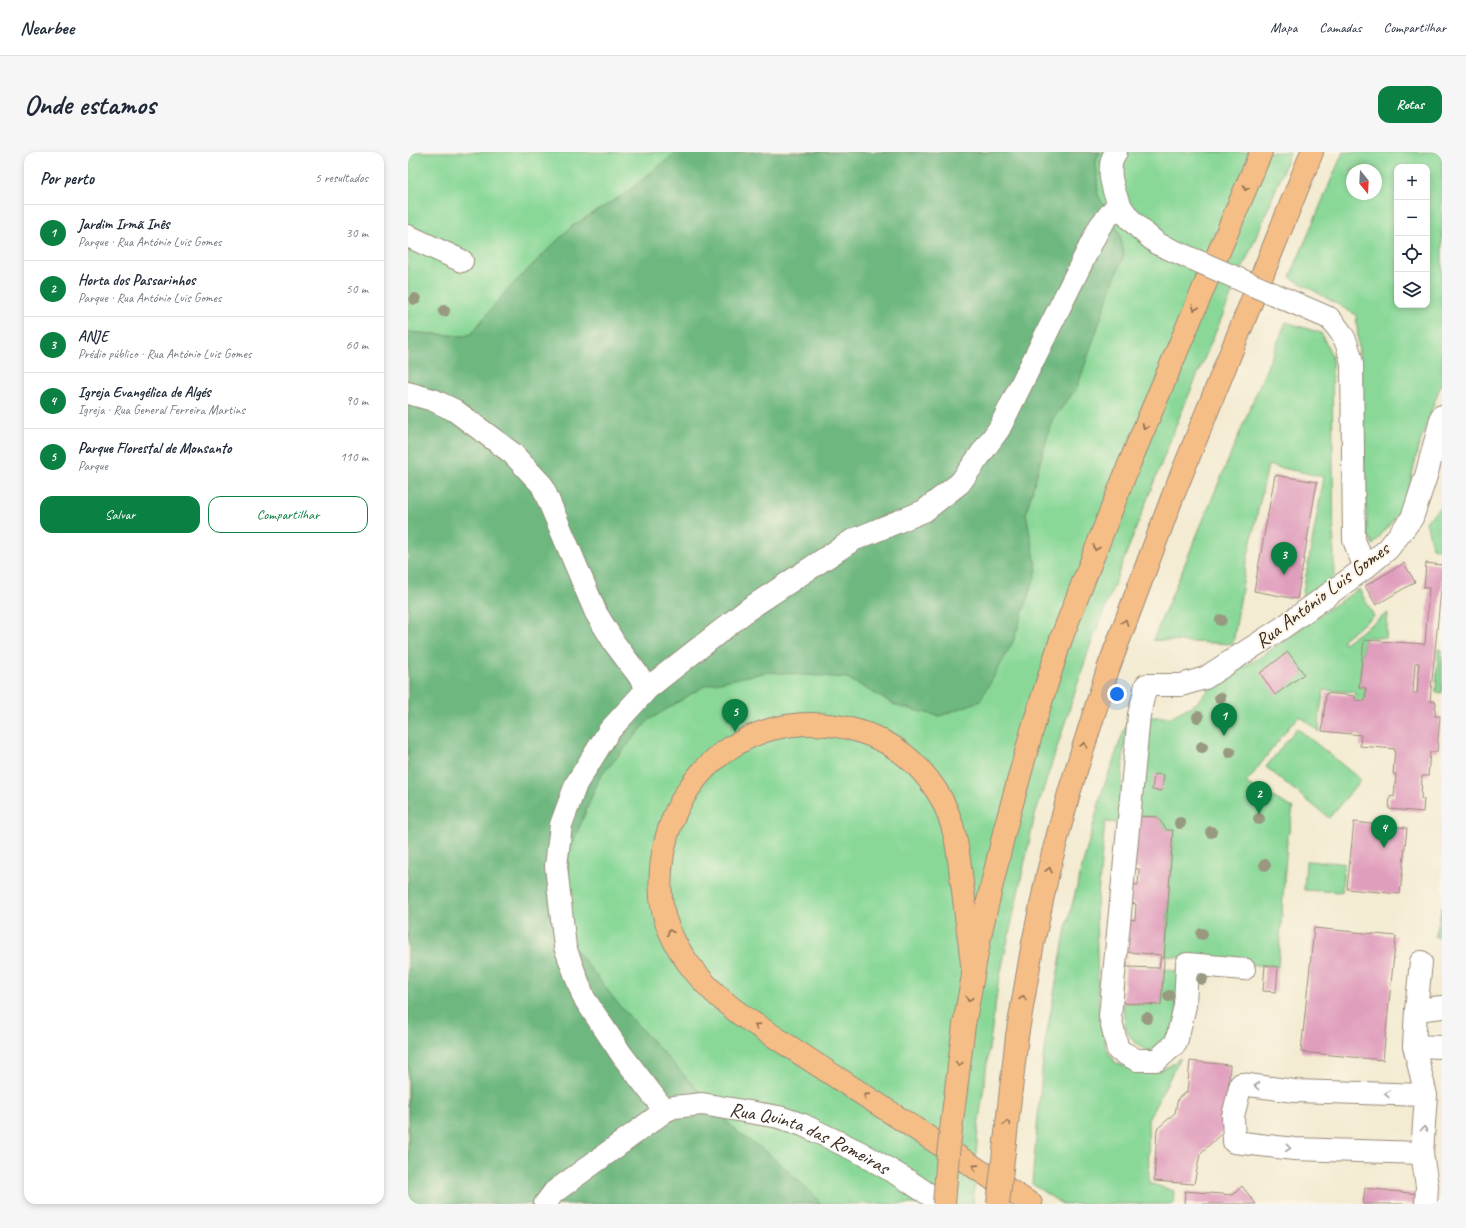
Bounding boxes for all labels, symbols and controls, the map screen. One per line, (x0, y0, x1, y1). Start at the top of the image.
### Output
text: Nearbee (20, 16, 74, 40)
text: Mapa (1270, 19, 1297, 36)
text: Camadas (1319, 19, 1362, 36)
text: Compartilhar (1384, 19, 1446, 36)
button: Rotas (1378, 86, 1442, 123)
text: Onde estamos (24, 87, 156, 122)
north arrow (1346, 164, 1382, 200)
map controls (1394, 164, 1430, 308)
button: + (1394, 164, 1430, 200)
text: Por perto (40, 168, 94, 189)
text: 5 resultados (315, 170, 368, 186)
one-way arrow (1243, 183, 1251, 191)
button: − (1394, 200, 1430, 236)
text: Jardim Irmã Inês (78, 215, 170, 234)
text: 1 (50, 225, 56, 241)
text: 30 m (346, 225, 368, 241)
text: Parque · Rua António Luis Gomes (78, 234, 221, 250)
button: locate (1394, 236, 1430, 272)
text: Horta dos Passarinhos (78, 271, 195, 290)
button: layers (1394, 272, 1430, 308)
text: 2 (50, 281, 56, 297)
text: 50 m (346, 281, 368, 297)
text: Parque · Rua António Luis Gomes (78, 290, 221, 306)
one-way arrow (1192, 303, 1200, 311)
text: ANJE (78, 327, 108, 346)
text: 3 (50, 337, 56, 353)
text: 60 m (346, 337, 368, 353)
text: Prédio público · Rua António Luis Gomes (78, 346, 251, 362)
text: Igreja Evangélica de Algés (78, 383, 211, 402)
text: 4 (50, 393, 56, 409)
text: 90 m (346, 393, 368, 409)
text: Igreja · Rua General Ferreira Martins (78, 402, 245, 418)
one-way arrow (1141, 424, 1149, 431)
text: Parque Florestal de Monsanto (78, 439, 231, 458)
text: 5 (50, 449, 56, 465)
text: 110 m (340, 449, 368, 465)
text: Parque (78, 458, 108, 474)
button: Salvar (40, 496, 200, 533)
button: Compartilhar (208, 496, 368, 533)
street label: Rua António Luis Gomes (1250, 535, 1396, 654)
pin: 3 (1271, 542, 1297, 575)
one-way arrow (1093, 543, 1101, 551)
one-way arrow (1121, 618, 1129, 625)
your location (1107, 684, 1127, 704)
pin: 5 (722, 699, 748, 732)
pin: 1 (1211, 703, 1237, 736)
one-way arrow (1079, 742, 1088, 749)
pin: 2 (1246, 781, 1272, 814)
pin: 4 (1371, 815, 1397, 848)
one-way arrow (1044, 867, 1053, 874)
one-way arrow (667, 928, 675, 935)
one-way arrow (1018, 994, 1027, 1001)
one-way arrow (965, 996, 974, 1002)
one-way arrow (754, 1023, 761, 1031)
one-way arrow (955, 1061, 964, 1067)
one-way arrow (1254, 1082, 1260, 1091)
one-way arrow (1384, 1090, 1390, 1098)
one-way arrow (863, 1093, 870, 1101)
street label: Rua Quinta das Romeiras (728, 1096, 896, 1181)
one-way arrow (1002, 1120, 1011, 1127)
one-way arrow (1419, 1126, 1428, 1132)
one-way arrow (1285, 1143, 1291, 1152)
one-way arrow (972, 1165, 979, 1172)

